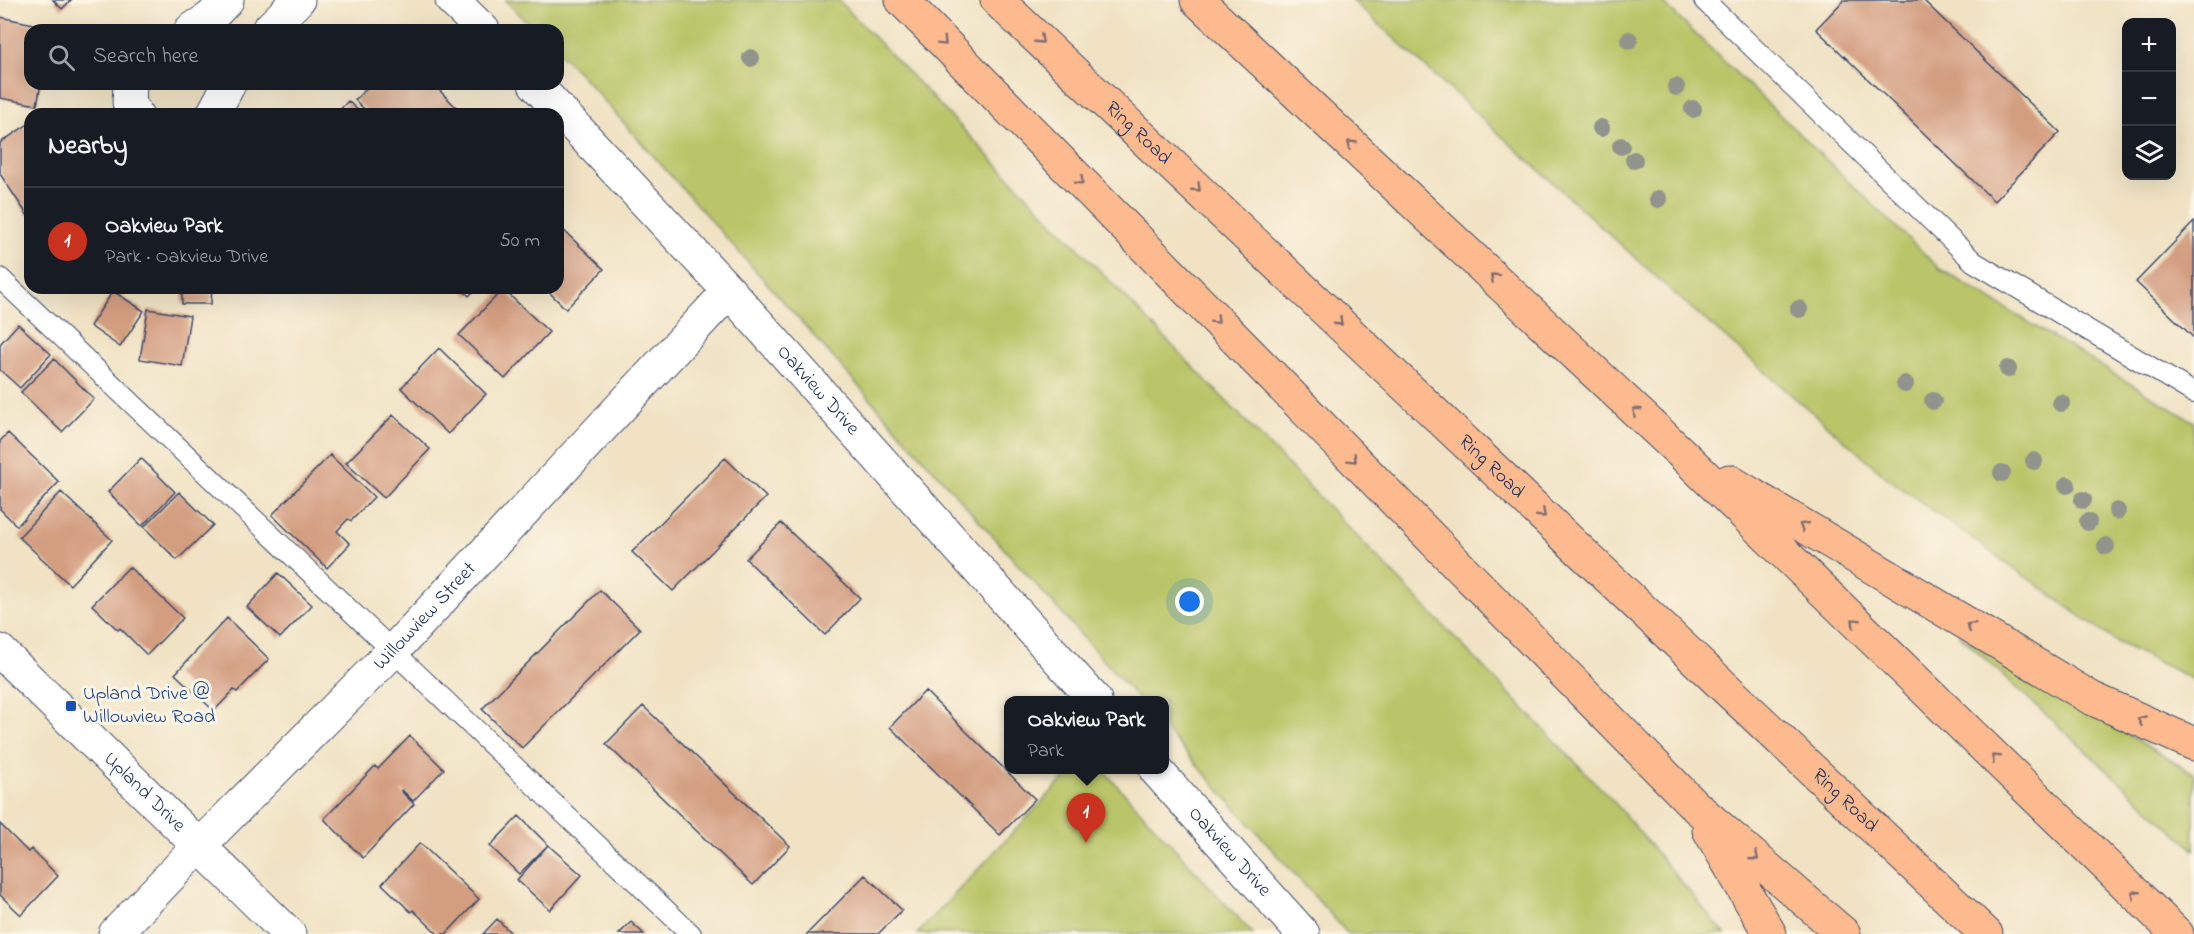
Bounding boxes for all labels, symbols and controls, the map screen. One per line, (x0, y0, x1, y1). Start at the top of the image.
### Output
map controls (2122, 18, 2176, 180)
button: + (2122, 18, 2176, 72)
search box (24, 24, 564, 90)
one-way arrow (1033, 33, 1044, 44)
one-way arrow (935, 34, 946, 45)
icon: search (45, 41, 78, 74)
text: Search here (93, 41, 198, 73)
button: − (2122, 72, 2176, 126)
street label: Ring Road (1098, 94, 1178, 172)
button: layers (2122, 126, 2176, 180)
text: Nearby (48, 128, 127, 166)
one-way arrow (1348, 140, 1358, 151)
one-way arrow (1072, 173, 1083, 184)
one-way arrow (1190, 181, 1201, 192)
text: Oakview Park (105, 211, 223, 243)
text: 1 (64, 227, 71, 256)
text: 50 m (499, 227, 540, 256)
text: Park · Oakview Drive (105, 243, 268, 272)
one-way arrow (1490, 274, 1501, 285)
one-way arrow (1209, 312, 1220, 323)
one-way arrow (1332, 315, 1342, 326)
street label: Oakview Drive (769, 339, 866, 442)
one-way arrow (1632, 407, 1643, 418)
street label: Ring Road (1452, 428, 1531, 506)
one-way arrow (1346, 451, 1357, 462)
one-way arrow (1535, 507, 1545, 518)
one-way arrow (1799, 521, 1809, 533)
street label: Willowview Street (367, 555, 484, 677)
your location (1175, 587, 1204, 616)
one-way arrow (1852, 618, 1862, 629)
one-way arrow (1966, 622, 1976, 634)
place label: Upland Drive @ Willowview Road (83, 680, 215, 732)
popup (1004, 696, 1169, 774)
marker: Upland Drive @ Willowview Road (64, 699, 78, 713)
text: Oakview Park (1028, 705, 1145, 737)
one-way arrow (2136, 716, 2147, 728)
text: Park (1028, 737, 1064, 766)
street label: Upland Drive (97, 745, 192, 839)
one-way arrow (1991, 754, 2001, 765)
street label: Ring Road (1805, 762, 1885, 839)
pin: 1 (1066, 794, 1106, 843)
street label: Oakview Drive (1181, 800, 1278, 904)
one-way arrow (1748, 850, 1759, 861)
one-way arrow (2131, 891, 2142, 902)

